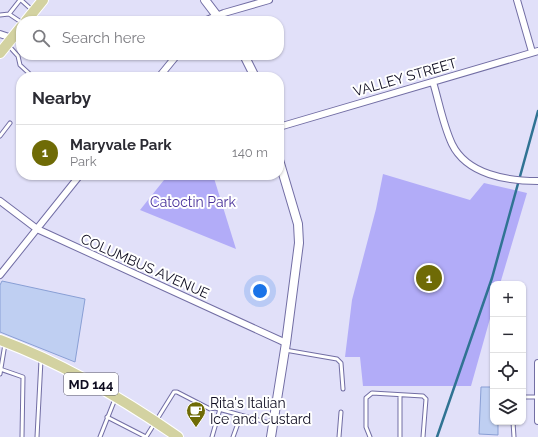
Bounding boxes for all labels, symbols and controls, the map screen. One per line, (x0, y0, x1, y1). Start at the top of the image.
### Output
search box (16, 16, 284, 60)
icon: search (30, 27, 52, 49)
text: Search here (62, 29, 145, 47)
street label: VALLEY STREET (351, 54, 459, 99)
text: Nearby (32, 88, 91, 108)
text: Maryvale Park (70, 136, 172, 154)
text: 1 (42, 145, 48, 160)
text: 140 m (232, 145, 268, 160)
text: Park (70, 154, 97, 169)
park label: Catoctin Park (150, 194, 236, 210)
street label: COLUMBUS AVENUE (78, 230, 212, 302)
pin: 1 (416, 263, 442, 293)
your location (250, 281, 270, 301)
map controls (490, 281, 526, 425)
button: + (490, 281, 526, 317)
button: − (490, 317, 526, 353)
button: locate (490, 353, 526, 389)
road number: MD 144 (64, 373, 118, 395)
button: layers (490, 389, 526, 425)
place label: Rita's Italian Ice and Custard (210, 395, 311, 427)
cafe icon: Rita's Italian Ice and Custard (185, 400, 207, 428)

